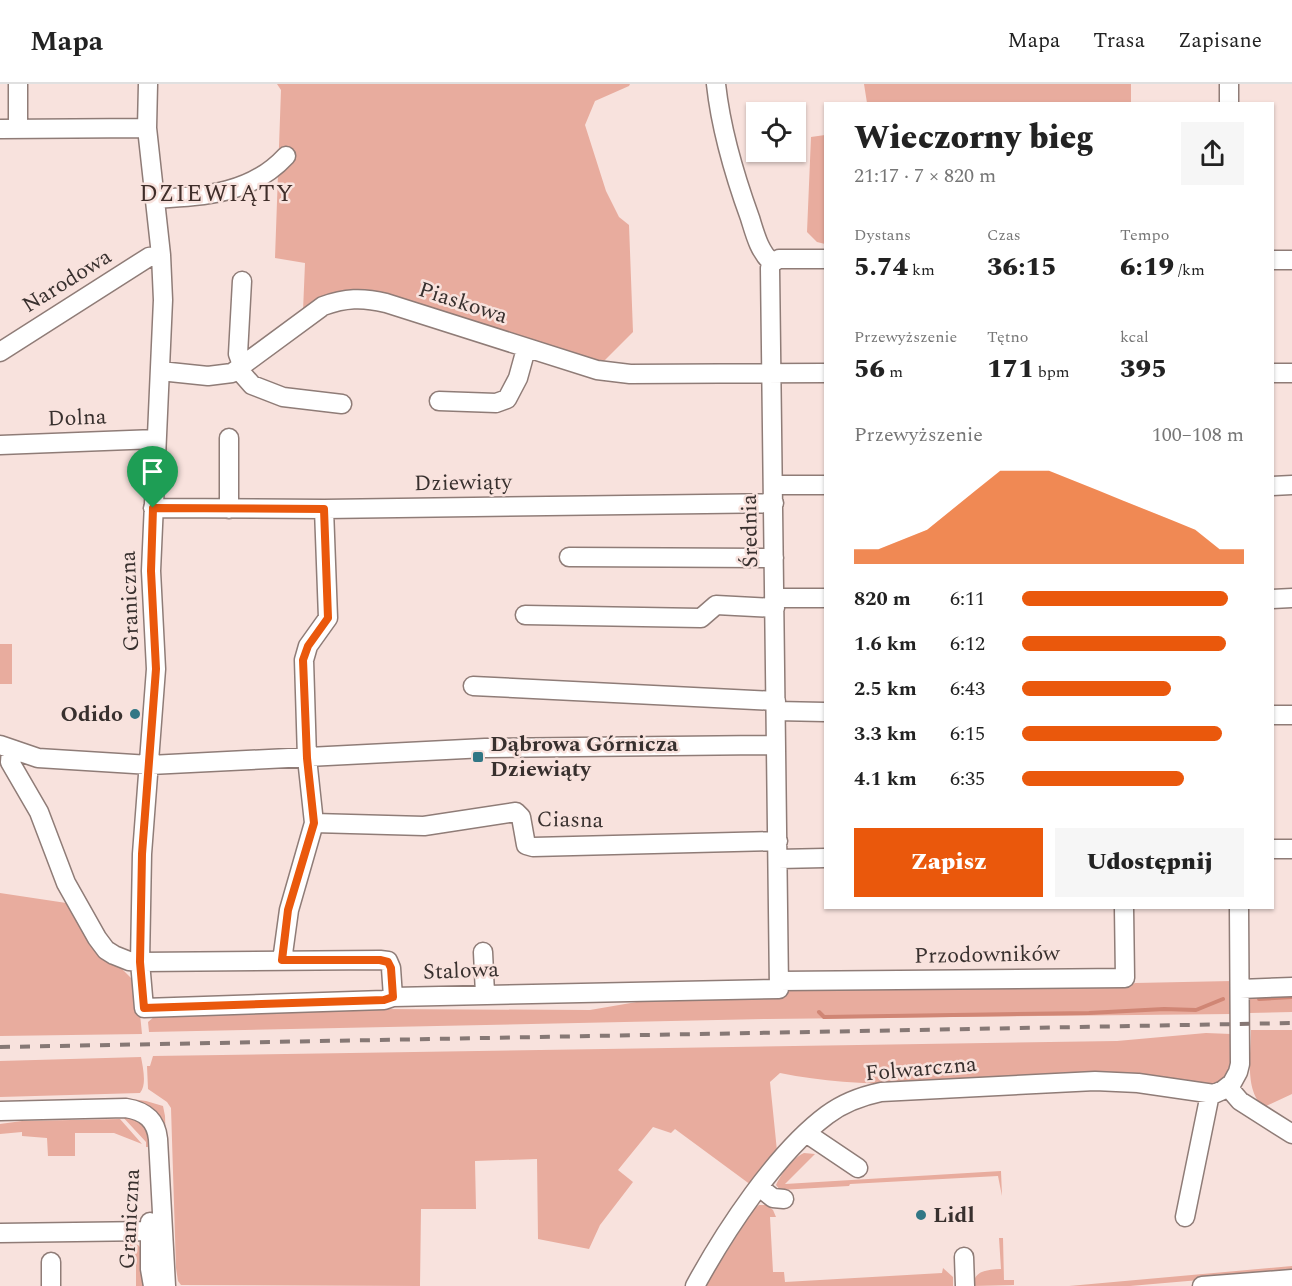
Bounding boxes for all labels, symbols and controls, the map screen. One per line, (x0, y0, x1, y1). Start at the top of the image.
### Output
text: Mapa (30, 20, 103, 63)
text: Mapa (1008, 25, 1060, 57)
text: Trasa (1093, 25, 1145, 57)
text: Zapisane (1178, 25, 1262, 57)
map controls (746, 102, 806, 162)
button: locate (746, 102, 806, 162)
text: Wieczorny bieg (854, 113, 1094, 163)
button: share (1181, 122, 1244, 185)
text: 21:17 · 7 × 820 m (854, 161, 996, 191)
district label: DZIEWIĄTY (139, 176, 295, 212)
text: Dystans (854, 223, 911, 247)
text: Czas (987, 223, 1021, 247)
text: Tempo (1120, 223, 1169, 247)
street label: Narodowa (16, 240, 118, 322)
text: 5.74 (854, 247, 908, 287)
text: 36:15 (987, 247, 1057, 287)
text: 6:19 (1120, 247, 1174, 287)
text: km (908, 258, 935, 282)
text: /km (1174, 258, 1205, 282)
street label: Piaskowa (414, 273, 512, 333)
text: Przewyższenie (854, 325, 957, 349)
text: Tętno (987, 325, 1029, 349)
text: kcal (1120, 325, 1149, 349)
text: 56 (854, 349, 885, 389)
text: 171 (987, 349, 1034, 389)
text: 395 (1120, 349, 1167, 389)
text: m (885, 360, 903, 384)
text: bpm (1034, 360, 1070, 384)
street label: Dolna (47, 400, 107, 436)
text: Przewyższenie (854, 420, 983, 450)
text: 100–108 m (1152, 420, 1244, 450)
pin (127, 446, 178, 508)
icon: arrive (136, 455, 169, 488)
street label: Dziewiąty (414, 466, 514, 500)
street label: Średnia (733, 494, 767, 568)
street label: Graniczna (112, 550, 148, 652)
text: 820 m (854, 584, 911, 614)
text: 6:11 (950, 584, 985, 614)
text: 1.6 km (854, 629, 917, 659)
text: 6:12 (950, 629, 985, 659)
text: 2.5 km (854, 674, 917, 704)
text: 6:43 (950, 674, 985, 704)
place label: Odido (60, 698, 123, 731)
marker: Odido (128, 707, 142, 721)
text: 3.3 km (854, 719, 917, 749)
text: 6:15 (950, 719, 985, 749)
place label: Dąbrowa Górnicza Dziewiąty (490, 728, 679, 786)
marker: Dąbrowa Górnicza Dziewiąty (471, 750, 485, 764)
text: 4.1 km (854, 764, 917, 794)
text: 6:35 (950, 764, 985, 794)
street label: Ciasna (536, 803, 604, 837)
button: Zapisz (854, 828, 1043, 897)
button: Udostępnij (1055, 828, 1244, 897)
street label: Przodowników (914, 937, 1061, 973)
street label: Stalowa (422, 953, 500, 989)
street label: Folwarczna (864, 1048, 978, 1090)
street label: Graniczna (111, 1168, 149, 1270)
place label: Lidl (933, 1199, 975, 1232)
marker: Lidl (914, 1208, 928, 1222)

